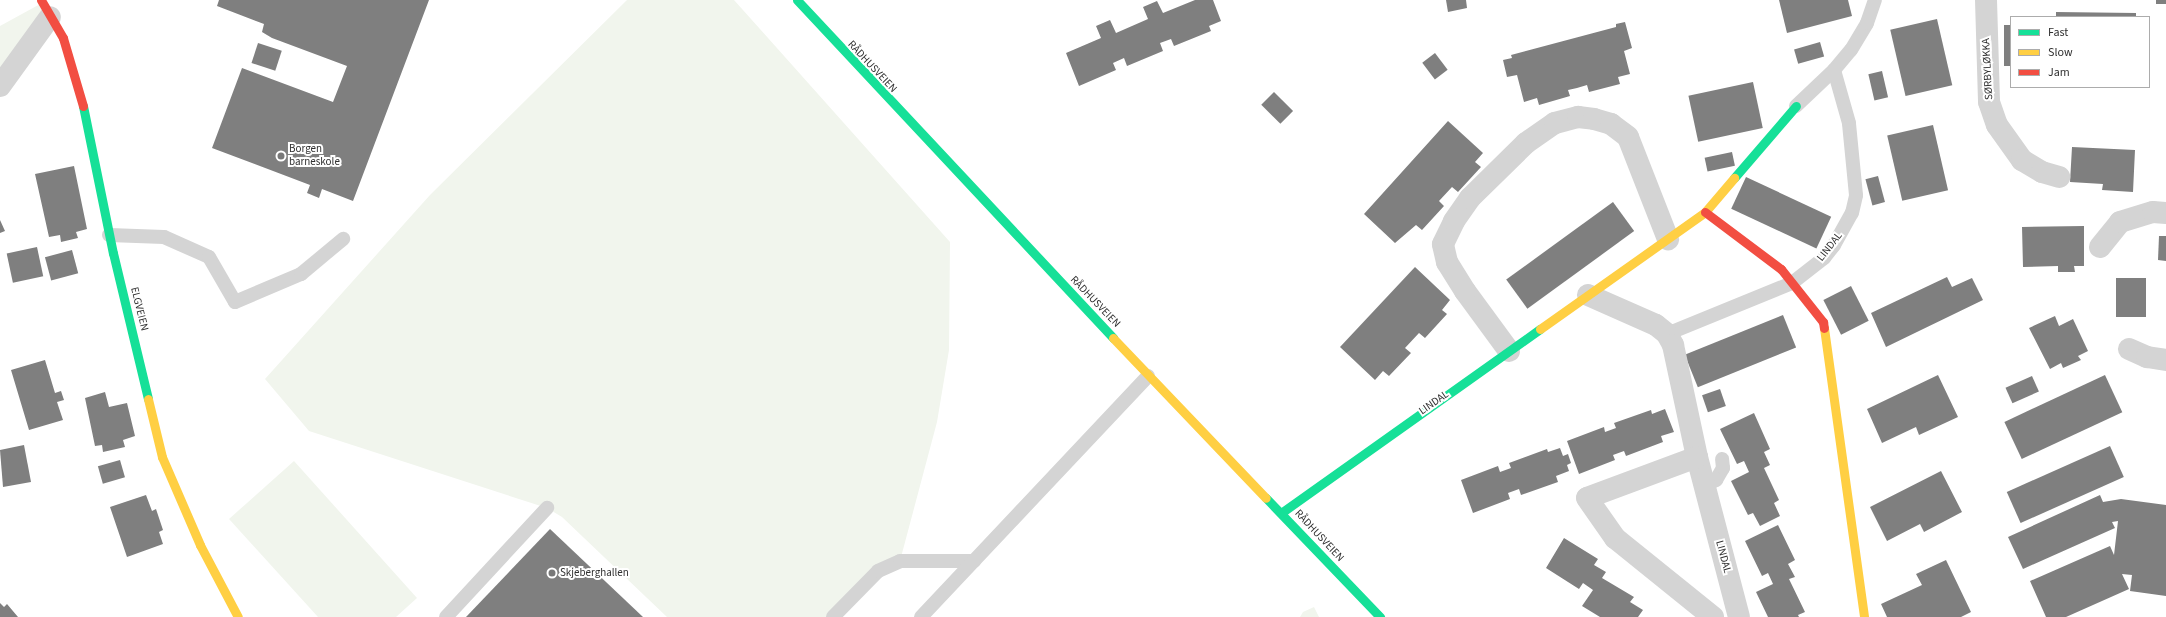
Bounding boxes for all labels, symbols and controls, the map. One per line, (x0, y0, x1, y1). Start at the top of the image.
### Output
legend (2010, 16, 2150, 88)
text: Fast (2048, 24, 2068, 41)
street label: RÅDHUSVEIEN (845, 38, 899, 96)
street label: SØRBYLØKKA (1980, 38, 1996, 100)
text: Slow (2048, 44, 2073, 61)
text: Jam (2048, 64, 2070, 81)
place label: Borgen barneskole (289, 143, 340, 169)
marker: Borgen barneskole (276, 151, 286, 161)
street label: LINDAL (1815, 230, 1845, 264)
street label: RÅDHUSVEIEN (1067, 274, 1123, 330)
street label: ELGVEIEN (127, 286, 151, 332)
street label: LINDAL (1417, 388, 1451, 418)
street label: RÅDHUSVEIEN (1292, 507, 1346, 565)
street label: LINDAL (1712, 539, 1734, 575)
place label: Skjeberghallen (560, 566, 629, 580)
marker: Skjeberghallen (547, 568, 557, 578)

